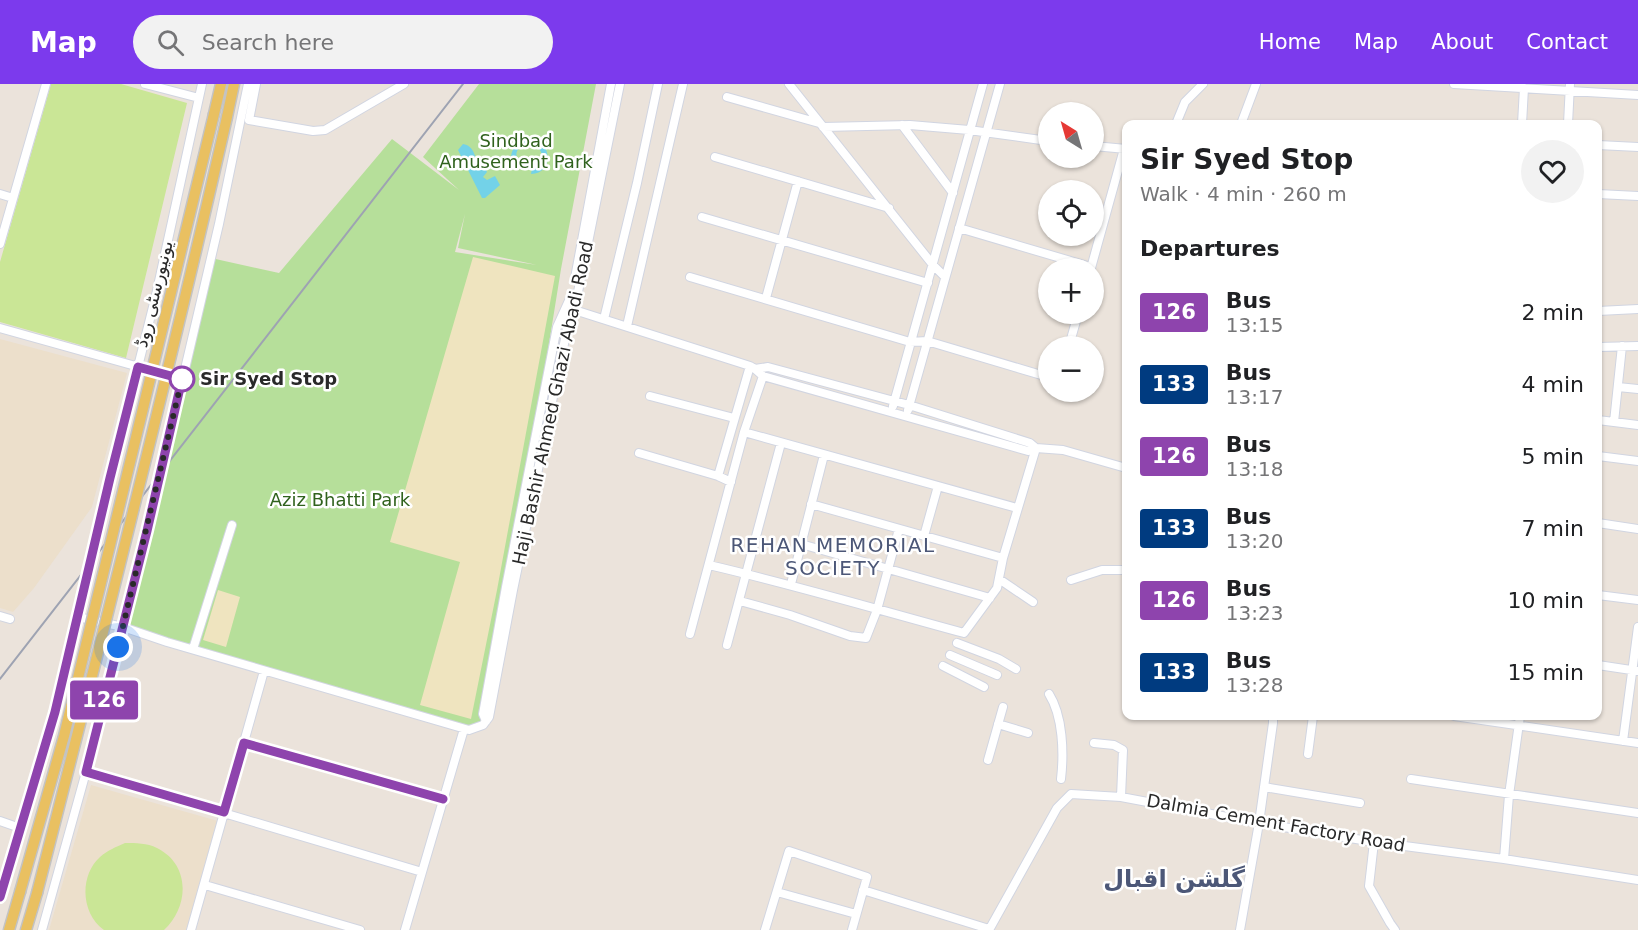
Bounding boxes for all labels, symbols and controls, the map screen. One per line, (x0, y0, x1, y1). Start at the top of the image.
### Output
search box (133, 15, 553, 69)
text: Map (30, 26, 97, 59)
icon: search (154, 26, 187, 59)
text: Search here (202, 30, 334, 55)
text: Home (1259, 30, 1321, 54)
text: Map (1354, 30, 1398, 54)
text: About (1431, 30, 1493, 54)
text: Contact (1526, 30, 1608, 54)
north arrow (1038, 102, 1104, 168)
map controls (1038, 102, 1104, 402)
park label: Sindbad Amusement Park (439, 130, 593, 172)
button: heart (1521, 140, 1584, 203)
text: Sir Syed Stop (1140, 143, 1353, 176)
button: locate (1038, 180, 1104, 246)
text: Walk · 4 min · 260 m (1140, 182, 1347, 206)
text: Departures (1140, 236, 1280, 261)
street label: یونیورسٹی روڈ (130, 238, 178, 350)
street label: Haji Bashir Ahmed Ghazi Abadi Road (508, 239, 597, 567)
button: + (1038, 258, 1104, 324)
text: Bus (1226, 288, 1271, 313)
text: 126 (1152, 300, 1196, 324)
text: 2 min (1522, 300, 1584, 325)
text: 13:15 (1226, 313, 1283, 337)
button: − (1038, 336, 1104, 402)
text: Bus (1226, 360, 1271, 385)
marker: Sir Syed Stop (169, 366, 195, 392)
place label: Sir Syed Stop (200, 368, 337, 389)
text: 133 (1152, 372, 1196, 396)
text: 4 min (1522, 372, 1584, 397)
text: 13:17 (1226, 385, 1283, 409)
text: Bus (1226, 432, 1271, 457)
text: 126 (1152, 444, 1196, 468)
text: 5 min (1522, 444, 1584, 469)
text: 13:18 (1226, 457, 1283, 481)
park label: Aziz Bhatti Park (270, 489, 411, 510)
text: Bus (1226, 504, 1271, 529)
text: 133 (1152, 516, 1196, 540)
text: 7 min (1522, 516, 1584, 541)
text: 13:20 (1226, 529, 1283, 553)
district label: REHAN MEMORIAL SOCIETY (730, 533, 936, 580)
text: Bus (1226, 576, 1271, 601)
text: 126 (1152, 588, 1196, 612)
text: 10 min (1508, 588, 1584, 613)
text: 13:23 (1226, 601, 1283, 625)
your location (103, 632, 133, 662)
text: Bus (1226, 648, 1271, 673)
text: 133 (1152, 660, 1196, 684)
text: 15 min (1508, 660, 1584, 685)
text: 13:28 (1226, 673, 1283, 697)
line badge: 126 (70, 680, 138, 720)
text: 126 (82, 688, 126, 712)
street label: Dalmia Cement Factory Road (1145, 789, 1407, 856)
district label: گلشن اقبال (1103, 865, 1245, 893)

